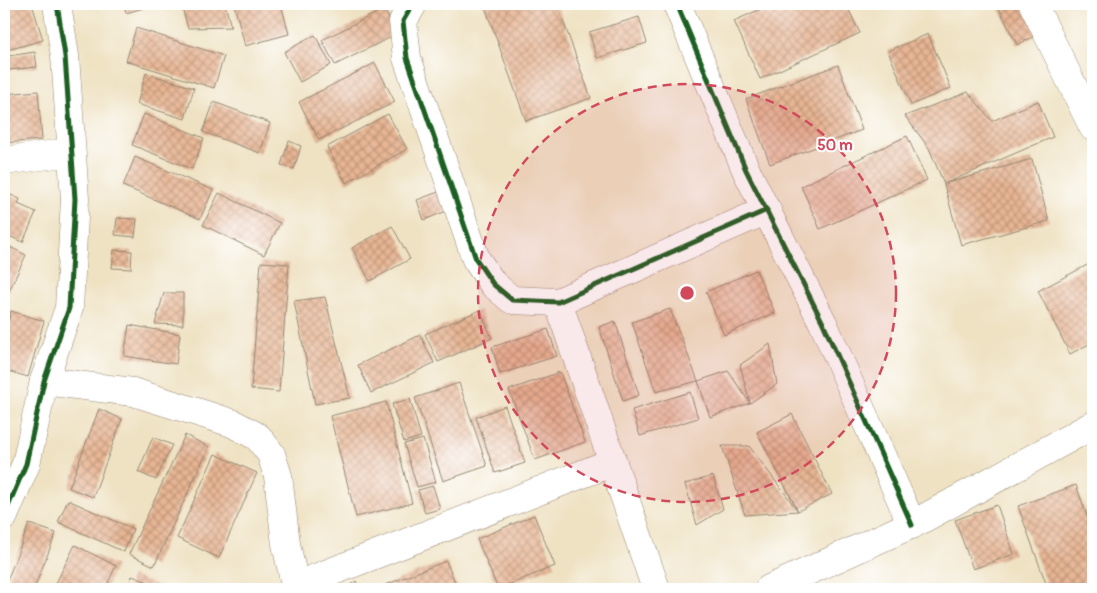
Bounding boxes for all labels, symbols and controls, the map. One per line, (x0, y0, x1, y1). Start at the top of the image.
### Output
text: 50 m (818, 136, 852, 155)
centre of rings (678, 284, 696, 302)

